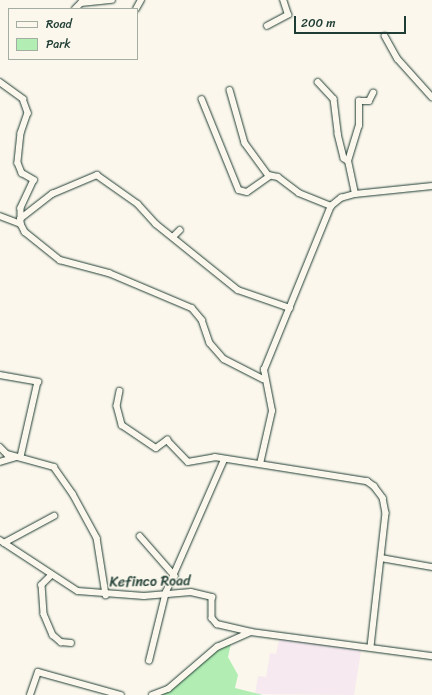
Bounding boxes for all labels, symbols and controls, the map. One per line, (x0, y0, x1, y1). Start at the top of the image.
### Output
legend (8, 8, 138, 60)
scale bar (296, 8, 408, 34)
text: 200 m (301, 12, 335, 34)
text: Road (46, 13, 72, 35)
text: Park (46, 33, 71, 55)
street label: Kefinco Road (109, 573, 191, 591)

